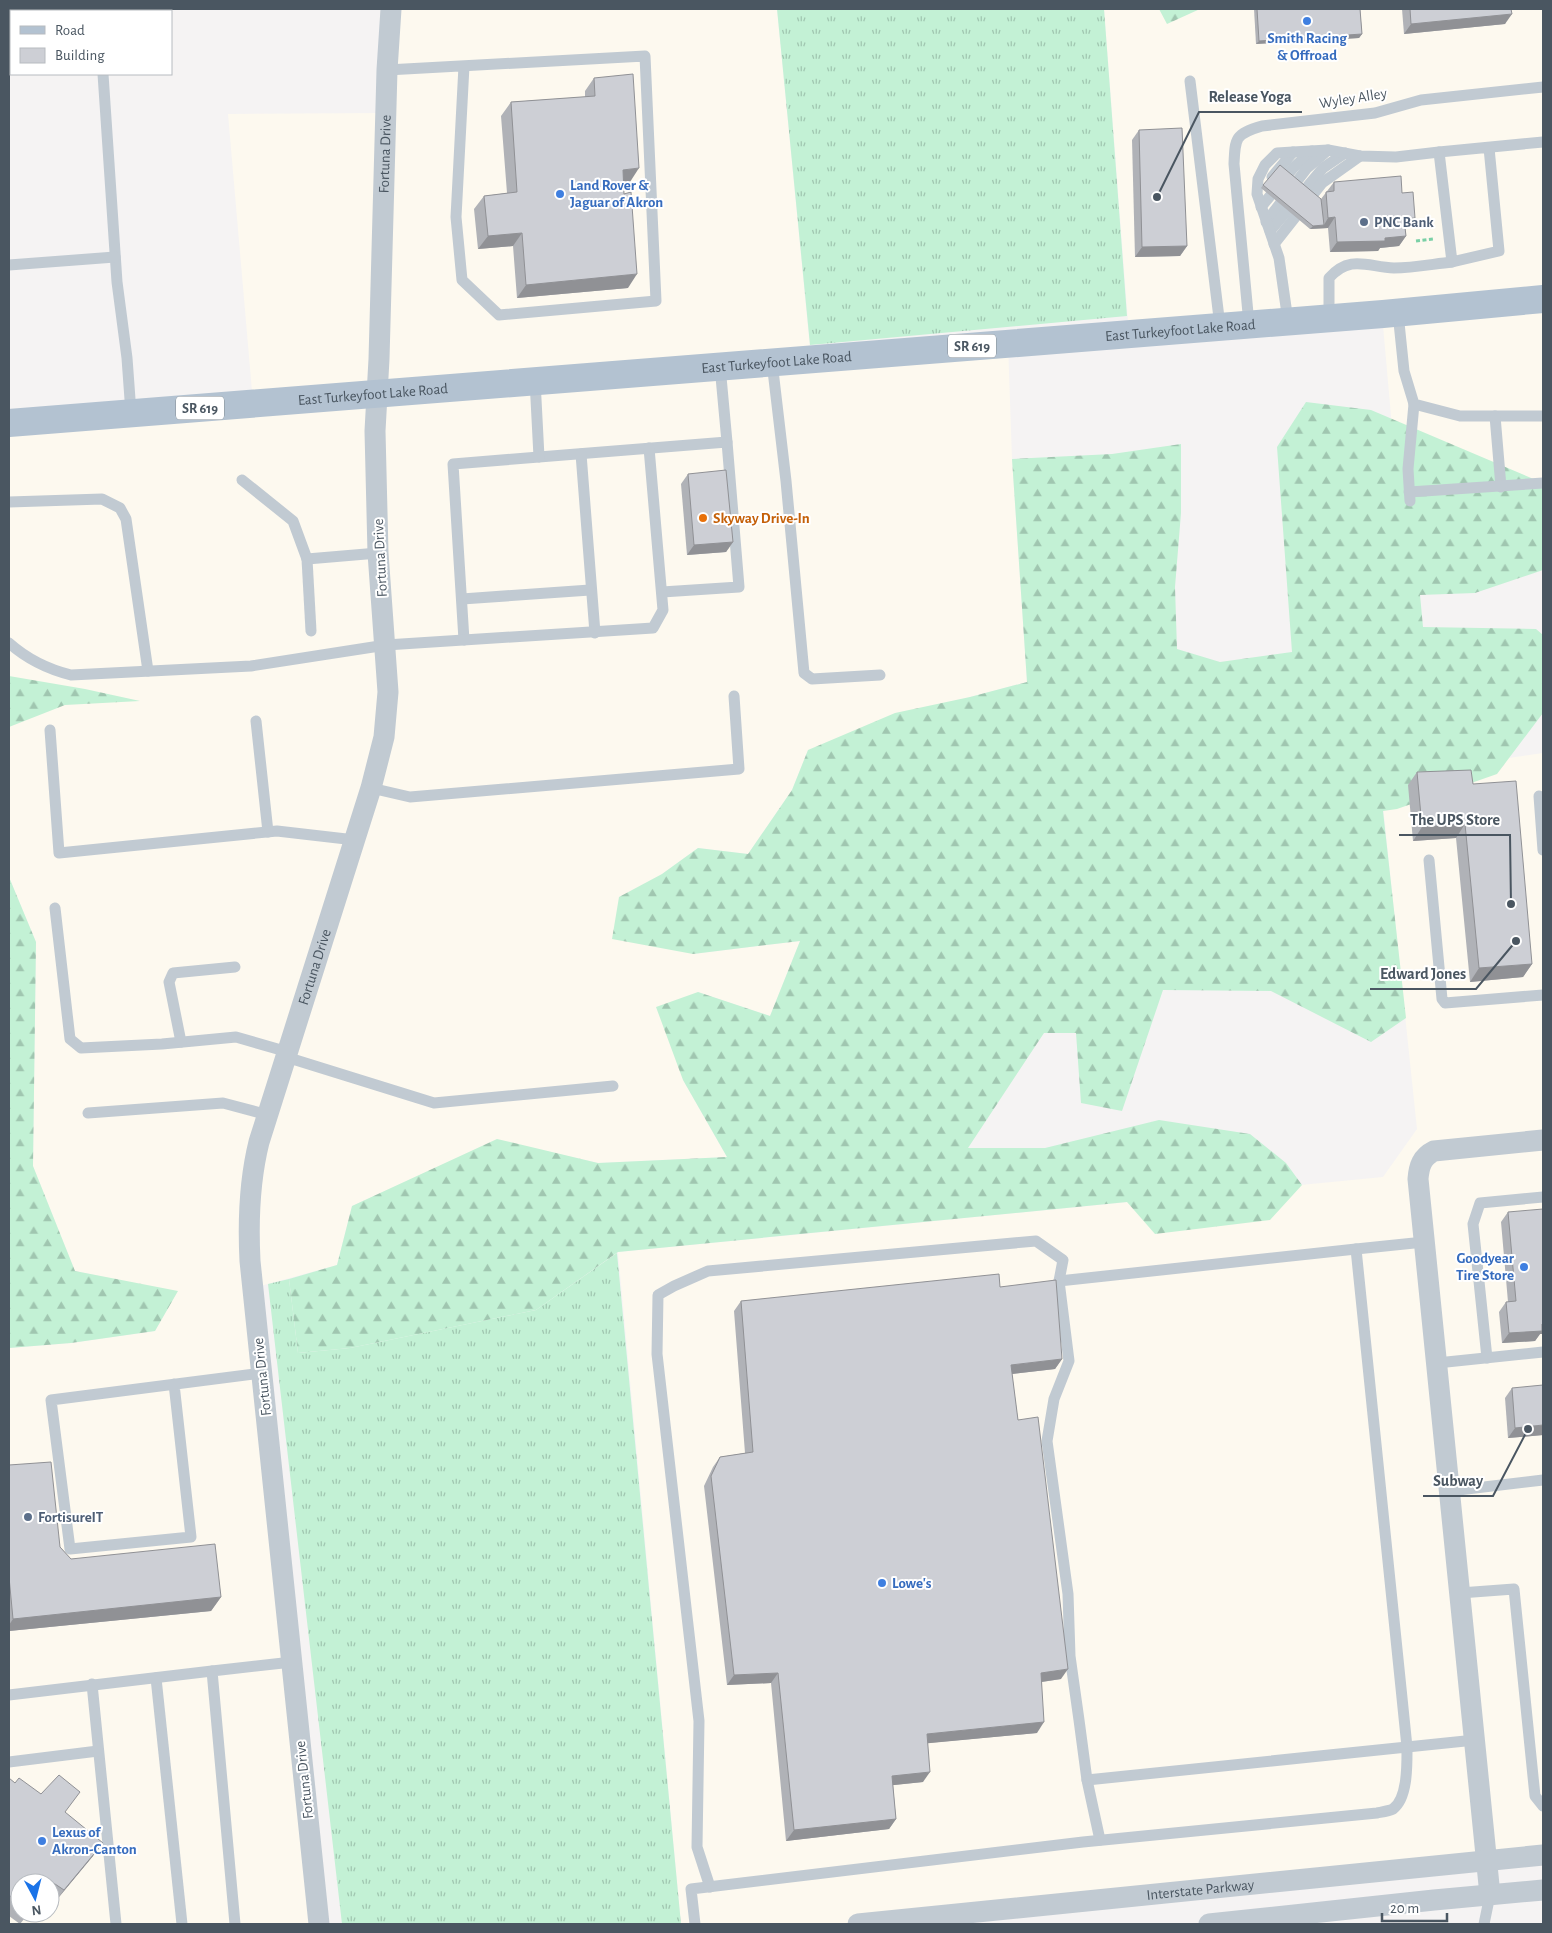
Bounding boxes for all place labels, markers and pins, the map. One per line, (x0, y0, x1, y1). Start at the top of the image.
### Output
marker: Smith Racing & Offroad (1301, 15, 1313, 27)
place label: Smith Racing & Offroad (1267, 31, 1347, 63)
callout: Release Yoga (1199, 81, 1302, 112)
place label: Land Rover & Jaguar of Akron (570, 178, 663, 210)
marker: Land Rover & Jaguar of Akron (554, 188, 566, 200)
place label: PNC Bank (1374, 215, 1434, 230)
marker: PNC Bank (1358, 216, 1370, 228)
place label: Skyway Drive-In (713, 511, 810, 526)
marker: Skyway Drive-In (697, 512, 709, 524)
callout: The UPS Store (1399, 804, 1510, 835)
callout: Edward Jones (1370, 958, 1476, 989)
place label: Goodyear Tire Store (1456, 1251, 1515, 1283)
marker: Goodyear Tire Store (1518, 1261, 1530, 1273)
callout: Subway (1423, 1465, 1493, 1496)
place label: FortisureIT (38, 1510, 104, 1525)
marker: FortisureIT (22, 1511, 34, 1523)
place label: Lowe's (892, 1576, 932, 1591)
marker: Lowe's (876, 1577, 888, 1589)
place label: Lexus of Akron-Canton (52, 1825, 137, 1857)
marker: Lexus of Akron-Canton (36, 1835, 48, 1847)

